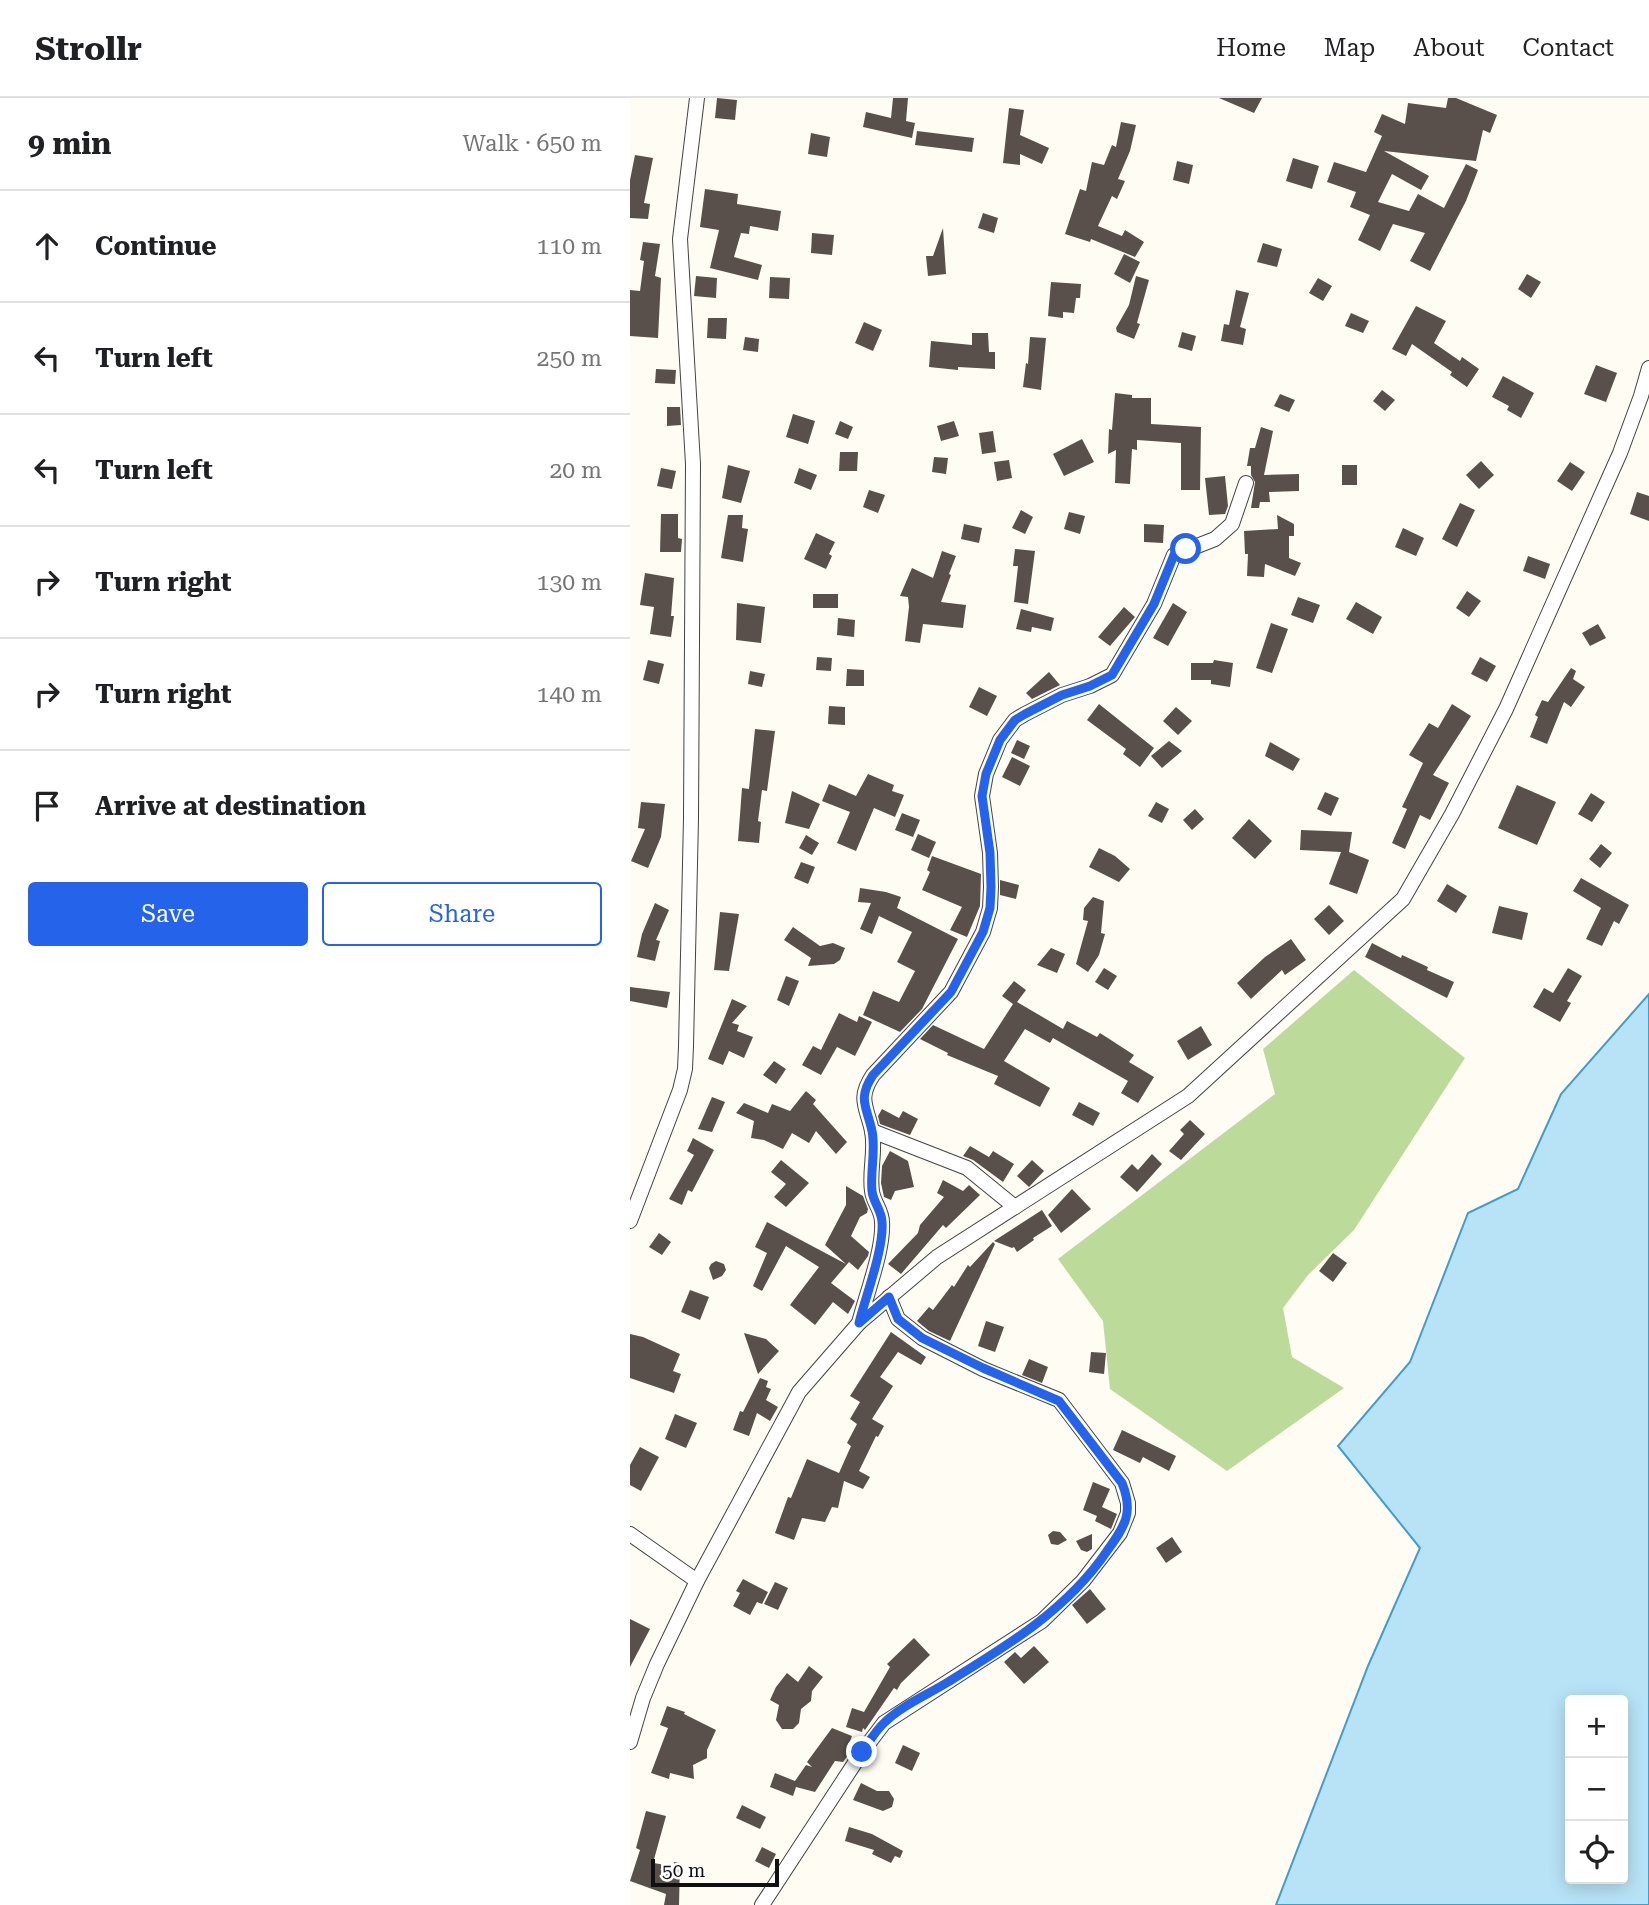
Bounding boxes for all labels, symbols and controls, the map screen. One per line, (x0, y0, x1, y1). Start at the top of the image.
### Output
text: Strollr (35, 29, 142, 68)
text: Home (1216, 34, 1286, 62)
text: Map (1324, 34, 1375, 62)
text: About (1413, 34, 1484, 62)
text: Contact (1522, 34, 1614, 62)
text: 9 min (28, 126, 111, 161)
text: Walk · 650 m (463, 130, 602, 157)
icon: ahead (28, 227, 66, 265)
text: Continue (95, 231, 217, 261)
text: 110 m (537, 233, 602, 260)
icon: left (28, 339, 66, 377)
text: Turn left (95, 343, 213, 373)
text: 250 m (537, 345, 602, 372)
icon: left (28, 451, 66, 489)
text: Turn left (95, 455, 213, 485)
text: 20 m (549, 457, 602, 484)
route start (1170, 533, 1201, 564)
icon: right (28, 563, 66, 601)
text: Turn right (95, 567, 231, 597)
text: 130 m (537, 569, 602, 596)
icon: right (28, 675, 66, 713)
text: Turn right (95, 679, 231, 709)
text: 140 m (537, 681, 602, 708)
icon: arrive (28, 787, 66, 825)
text: Arrive at destination (95, 791, 366, 821)
button: Save (28, 882, 308, 946)
button: Share (322, 882, 602, 946)
map controls (1565, 1695, 1628, 1884)
button: + (1565, 1695, 1628, 1758)
route end (846, 1736, 877, 1767)
button: − (1565, 1758, 1628, 1821)
button: locate (1565, 1821, 1628, 1884)
scale bar (651, 1856, 779, 1888)
text: 50 m (662, 1859, 705, 1882)

